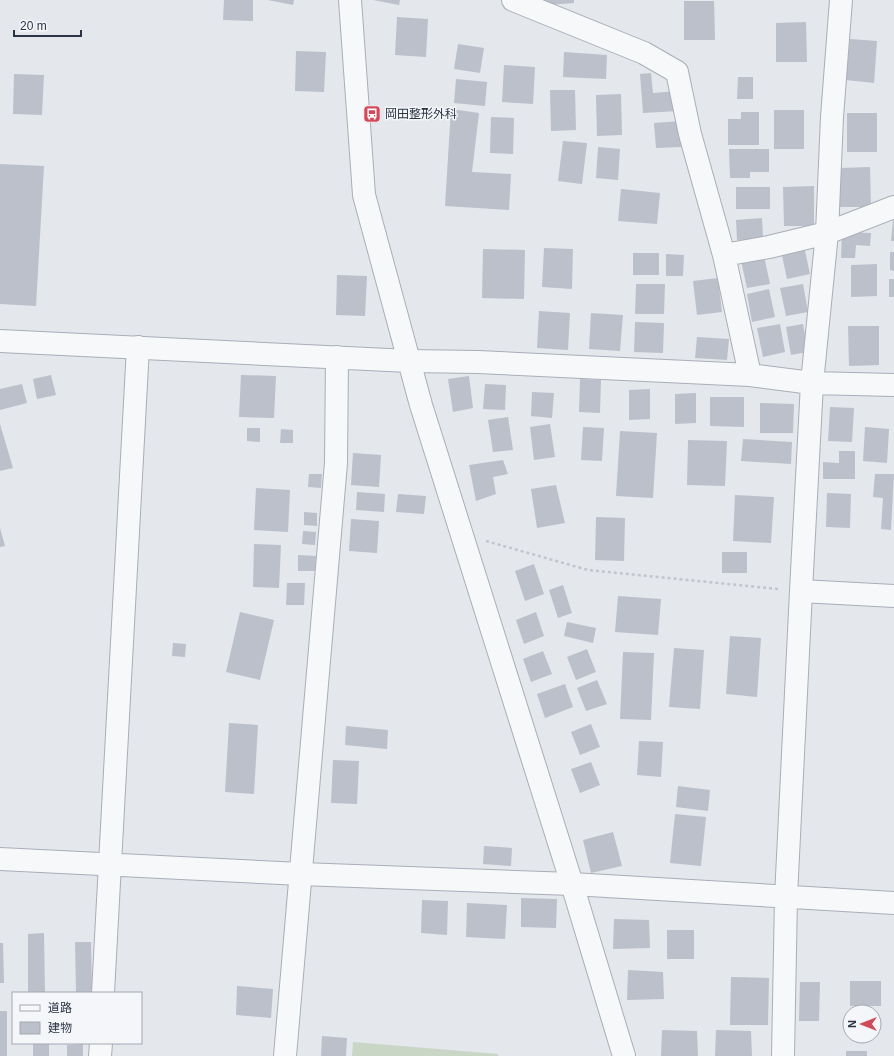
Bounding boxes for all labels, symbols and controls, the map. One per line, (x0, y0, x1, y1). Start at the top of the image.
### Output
scale bar (14, 12, 81, 38)
text: 20 m (20, 19, 47, 33)
bus stop icon: 岡田整形外科 (362, 104, 382, 124)
place label: 岡田整形外科 (385, 107, 457, 121)
legend (12, 992, 142, 1044)
text: 道路 (48, 1001, 72, 1015)
north arrow (842, 1004, 882, 1044)
text: N (846, 1020, 858, 1028)
text: 建物 (48, 1021, 72, 1035)

